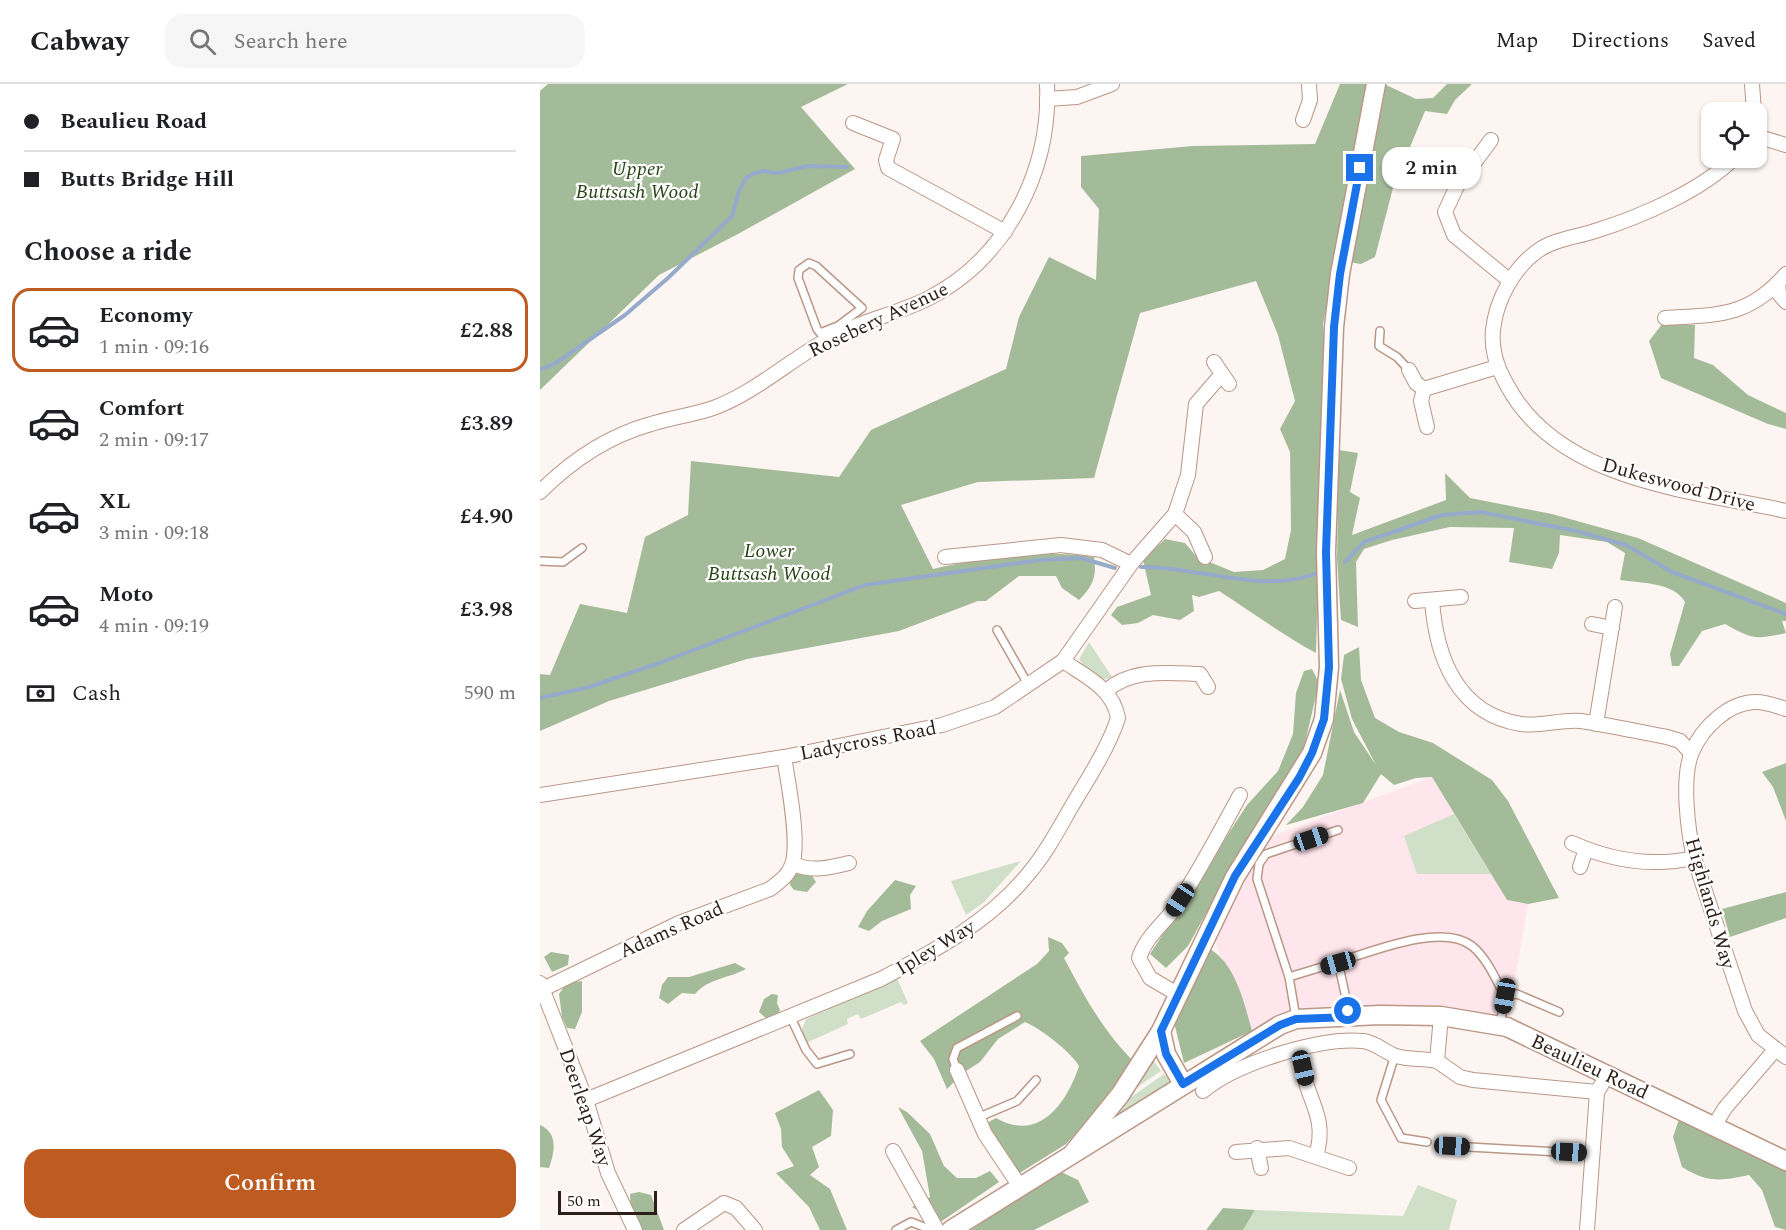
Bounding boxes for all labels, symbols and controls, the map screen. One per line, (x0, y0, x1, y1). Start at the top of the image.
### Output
search box (165, 14, 585, 68)
text: Cabway (30, 20, 129, 63)
icon: search (186, 25, 219, 58)
text: Search here (234, 25, 348, 58)
text: Map (1496, 25, 1538, 57)
text: Directions (1571, 25, 1669, 57)
text: Saved (1702, 25, 1756, 57)
map controls (1701, 102, 1767, 168)
button: locate (1701, 102, 1767, 168)
text: Beaulieu Road (60, 105, 207, 138)
callout: 2 min (1381, 147, 1480, 189)
text: 2 min (1406, 153, 1457, 183)
park label: Upper Buttsash Wood (575, 154, 699, 207)
route end (1346, 154, 1373, 181)
text: Butts Bridge Hill (60, 163, 234, 196)
text: Choose a ride (24, 231, 192, 273)
street label: Rosebery Avenue (803, 274, 954, 366)
text: Economy (99, 299, 192, 332)
icon: car (27, 303, 81, 357)
text: £2.88 (460, 314, 513, 347)
text: 1 min · 09:16 (99, 332, 209, 362)
text: Comfort (99, 392, 184, 425)
icon: car (27, 396, 81, 450)
text: £3.89 (460, 407, 513, 440)
text: 2 min · 09:17 (99, 425, 209, 455)
street label: Dukeswood Drive (1599, 450, 1759, 520)
text: XL (99, 485, 130, 518)
icon: car (27, 489, 81, 543)
text: £4.90 (460, 500, 513, 533)
text: 3 min · 09:18 (99, 518, 209, 548)
park label: Lower Buttsash Wood (707, 536, 831, 589)
text: Moto (99, 578, 153, 611)
icon: car (27, 582, 81, 636)
text: £3.98 (460, 593, 513, 626)
text: 4 min · 09:19 (99, 611, 209, 641)
icon: cash (24, 677, 57, 710)
text: Cash (72, 677, 121, 710)
text: 590 m (464, 678, 516, 708)
street label: Ladycross Road (797, 713, 939, 769)
car (1291, 825, 1331, 853)
street label: Highlands Way (1677, 834, 1744, 974)
car (1162, 880, 1198, 920)
street label: Adams Road (614, 894, 728, 966)
street label: Ipley Way (890, 912, 982, 983)
car (1318, 949, 1358, 977)
car (1493, 977, 1517, 1015)
route start (1334, 997, 1361, 1024)
street label: Beaulieu Road (1526, 1026, 1654, 1107)
street label: Deerleap Way (551, 1044, 620, 1172)
car (1290, 1048, 1316, 1088)
car (1434, 1136, 1470, 1156)
car (1551, 1142, 1587, 1162)
button: Confirm (24, 1149, 516, 1218)
scale bar (558, 1188, 657, 1216)
text: 50 m (567, 1189, 601, 1213)

